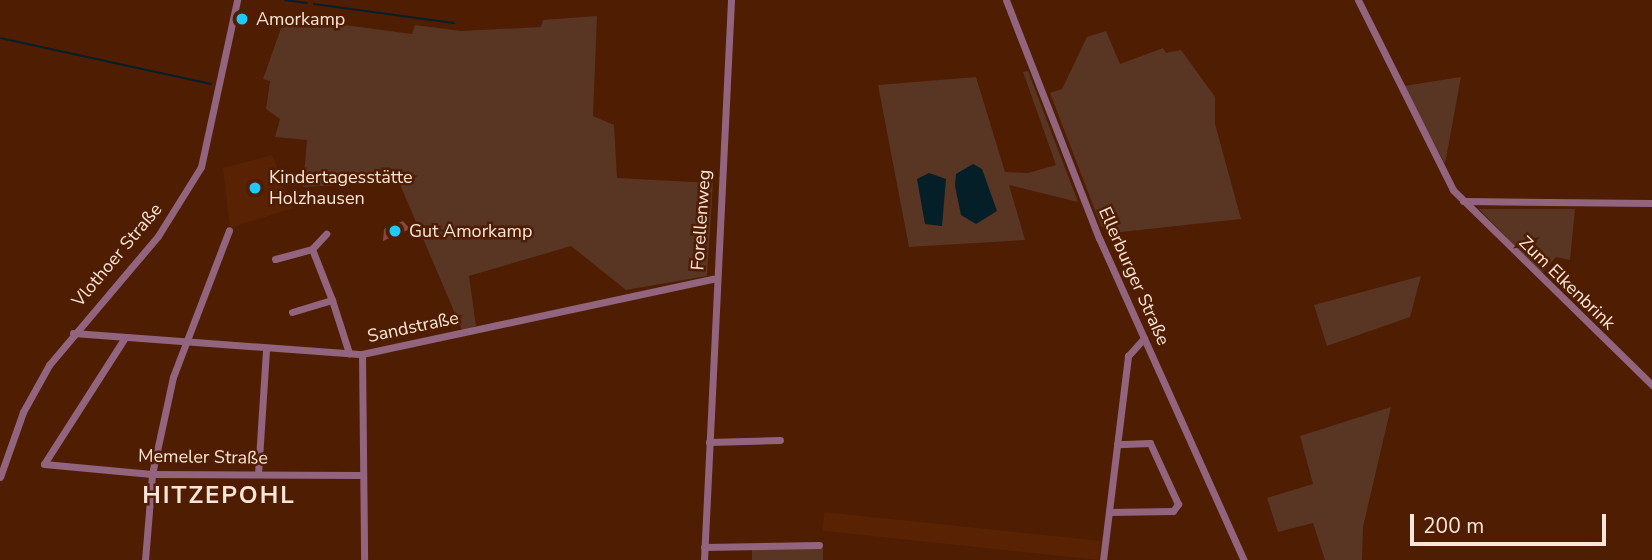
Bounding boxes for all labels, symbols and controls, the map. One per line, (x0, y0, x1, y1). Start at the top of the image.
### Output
place label: Amorkamp (256, 8, 345, 30)
marker: Amorkamp (234, 11, 250, 27)
place label: Kindertagesstätte Holzhausen (269, 167, 413, 210)
street label: Forellenweg (687, 169, 715, 271)
marker: Kindertagesstätte Holzhausen (247, 180, 263, 196)
street label: Vlothoer Straße (67, 199, 167, 311)
street label: Ellerburger Straße (1094, 204, 1174, 348)
place label: Gut Amorkamp (409, 220, 532, 242)
marker: Gut Amorkamp (387, 223, 403, 239)
street label: Zum Elkenbrink (1514, 232, 1620, 334)
street label: Sandstraße (365, 307, 461, 347)
street label: Memeler Straße (138, 445, 268, 469)
district label: HITZEPOHL (143, 482, 295, 510)
scale bar (1414, 500, 1610, 544)
text: 200 m (1423, 512, 1484, 540)

